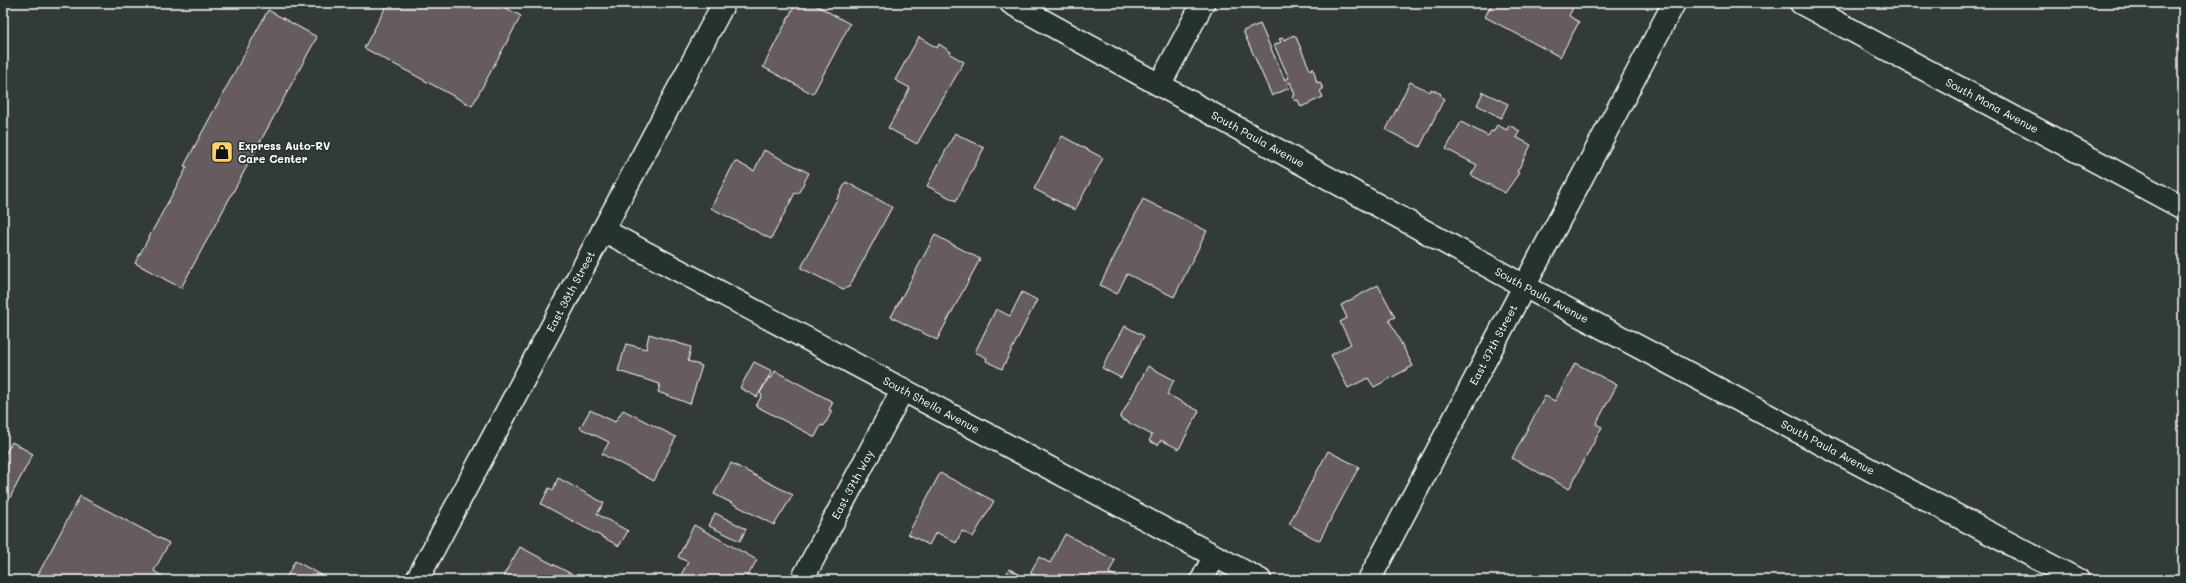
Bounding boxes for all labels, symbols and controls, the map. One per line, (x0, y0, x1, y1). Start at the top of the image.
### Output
street label: South Mona Avenue (1943, 74, 2042, 136)
street label: South Paula Avenue (1209, 107, 1308, 171)
place label: Express Auto-RV Care Center (238, 138, 330, 166)
shop icon: Express Auto-RV Care Center (209, 139, 235, 165)
street label: East 38th Street (542, 248, 598, 334)
street label: South Paula Avenue (1493, 264, 1592, 326)
street label: East 37th Street (1465, 302, 1520, 388)
street label: South Sheila Avenue (881, 373, 983, 436)
street label: South Paula Avenue (1779, 416, 1878, 478)
street label: East 37th Way (828, 447, 877, 522)

